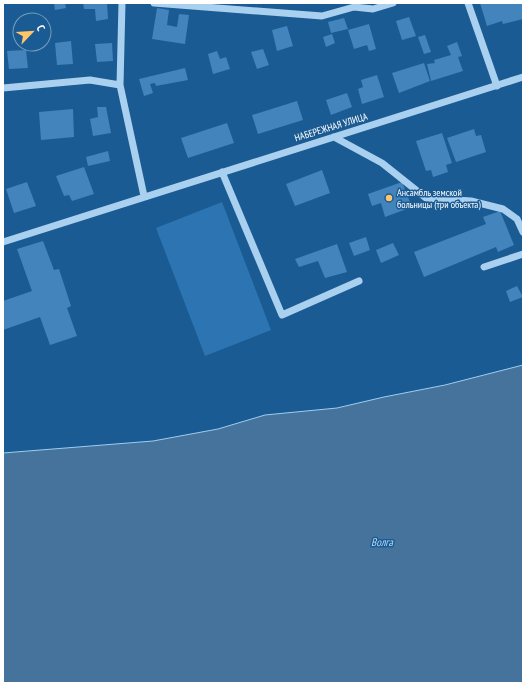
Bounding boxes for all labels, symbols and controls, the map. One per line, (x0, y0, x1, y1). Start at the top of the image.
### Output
north arrow (12, 12, 52, 52)
text: С (34, 23, 48, 33)
street label: НАБЕРЕЖНАЯ УЛИЦА (293, 110, 369, 144)
place label: Ансамбль земской больницы (три объекта) (397, 186, 481, 211)
marker: Ансамбль земской больницы (три объекта) (384, 193, 394, 203)
water label: Волга (371, 535, 394, 549)

